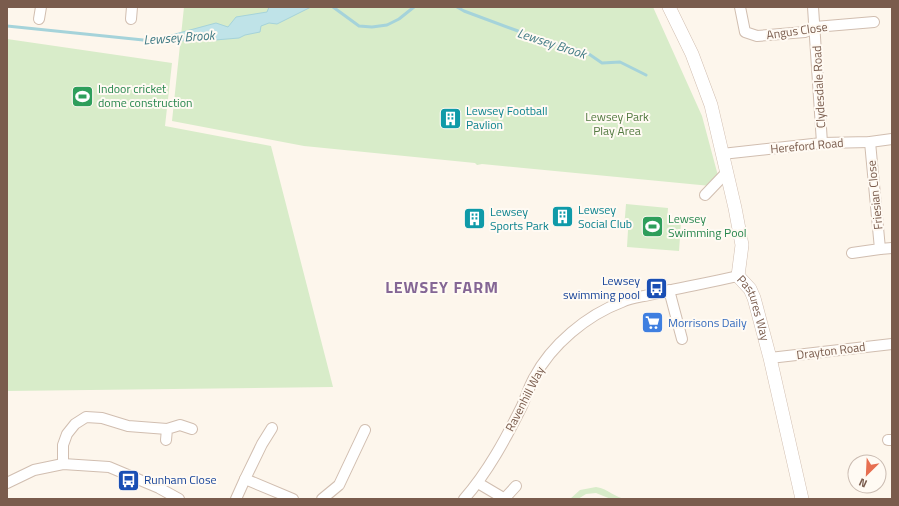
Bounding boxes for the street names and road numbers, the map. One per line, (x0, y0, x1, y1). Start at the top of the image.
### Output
street label: Angus Close (765, 17, 829, 44)
street label: Clydesdale Road (807, 45, 830, 129)
street label: Hereford Road (770, 133, 844, 158)
street label: Friesian Close (861, 160, 888, 231)
street label: Pastures Way (733, 270, 775, 343)
street label: Drayton Road (795, 337, 866, 364)
street label: Ravenhill Way (500, 363, 549, 435)

